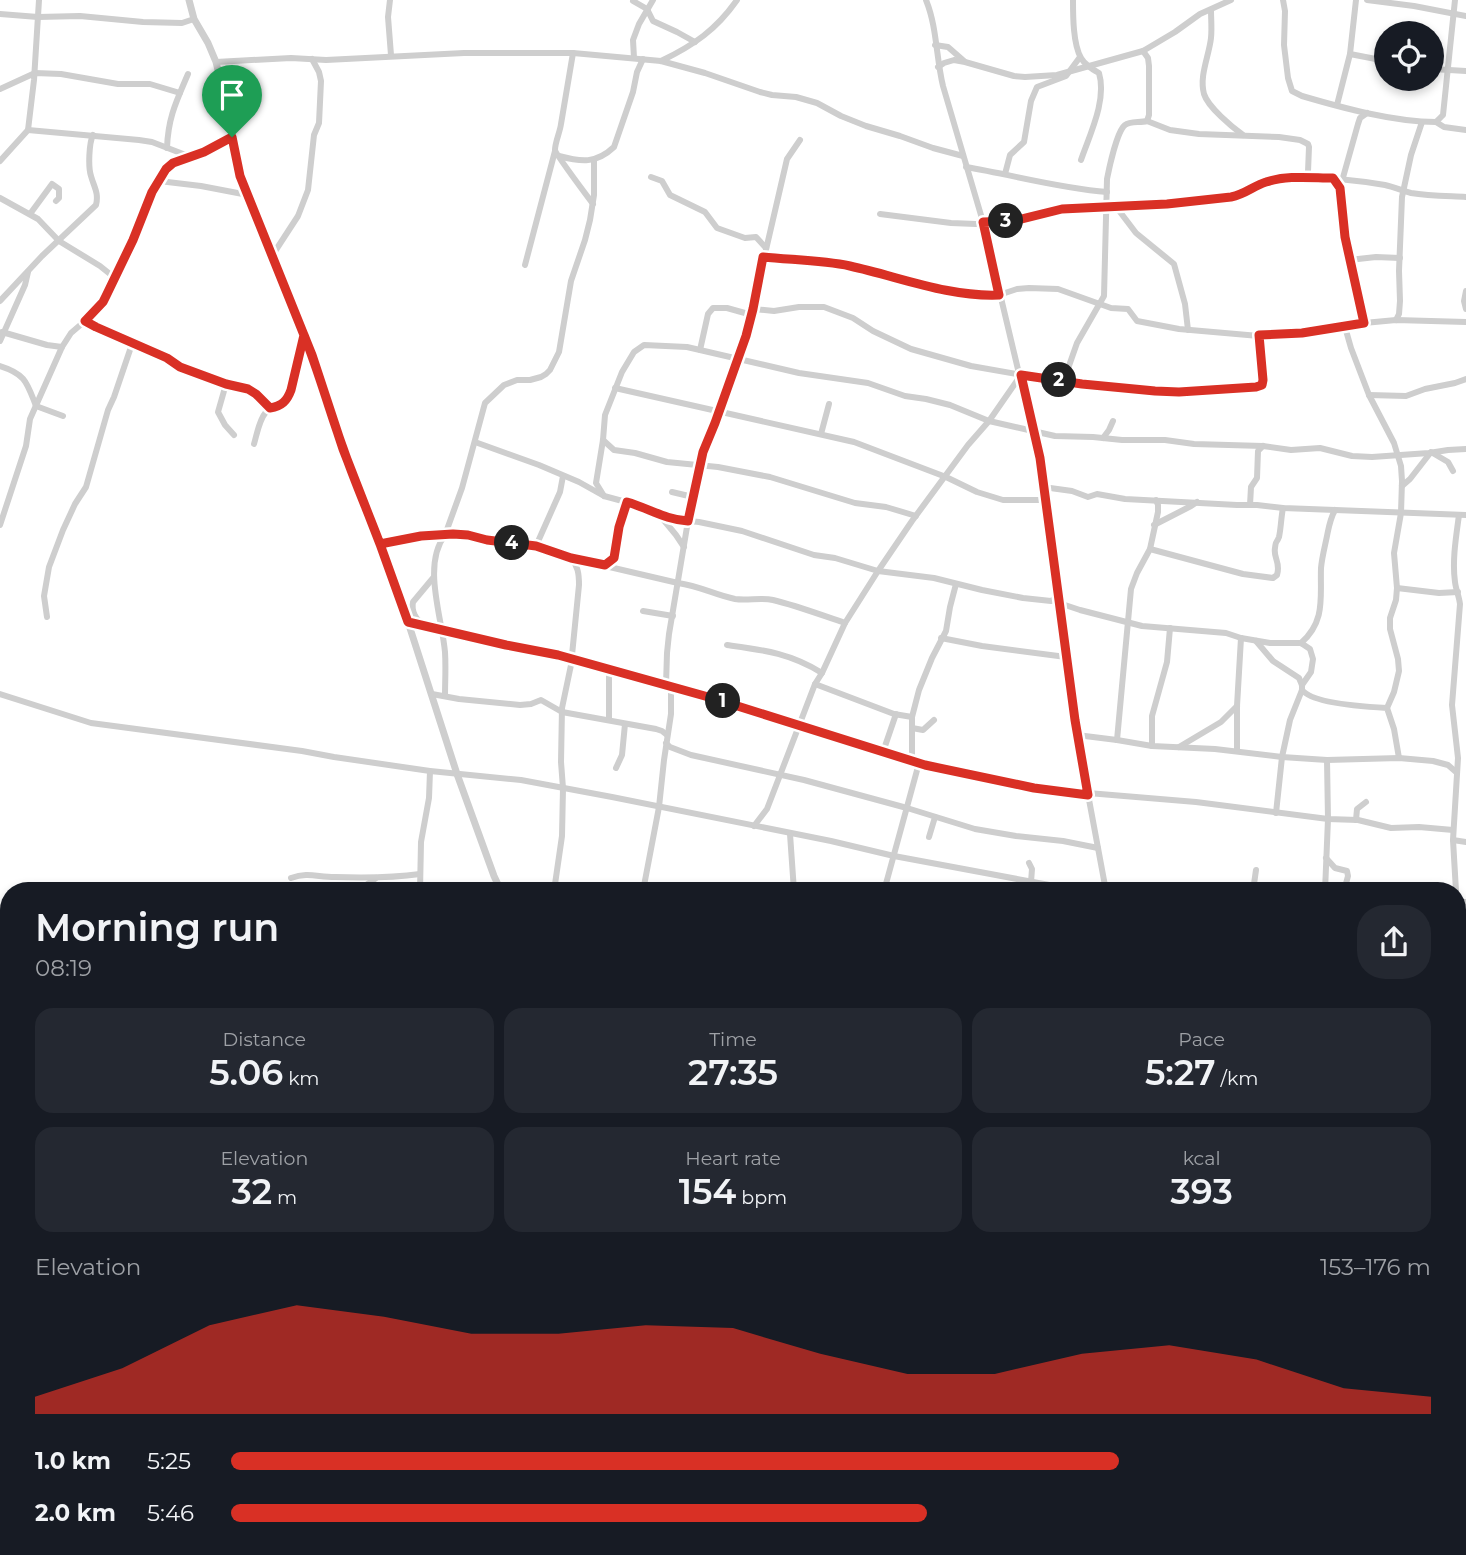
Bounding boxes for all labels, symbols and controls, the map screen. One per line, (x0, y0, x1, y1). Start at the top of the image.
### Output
map controls (1374, 21, 1444, 91)
button: locate (1374, 21, 1444, 91)
pin (202, 65, 262, 137)
icon: arrive (213, 76, 251, 114)
pin: 3 (988, 204, 1024, 238)
text: 3 (1000, 209, 1011, 232)
pin: 2 (1042, 362, 1076, 398)
text: 2 (1053, 368, 1064, 391)
pin: 4 (494, 526, 530, 560)
text: 4 (505, 531, 518, 554)
pin: 1 (706, 684, 740, 718)
text: 1 (719, 689, 726, 712)
text: Morning run (35, 904, 279, 951)
button: share (1357, 905, 1431, 979)
text: 08:19 (35, 954, 92, 982)
text: Distance (223, 1028, 306, 1051)
text: Time (709, 1028, 757, 1051)
text: Pace (1178, 1028, 1225, 1051)
text: 5.06 (209, 1051, 283, 1094)
text: 27:35 (688, 1051, 778, 1094)
text: 5:27 (1145, 1051, 1216, 1094)
text: km (283, 1067, 320, 1090)
text: /km (1216, 1067, 1258, 1090)
text: Elevation (220, 1147, 308, 1170)
text: Heart rate (685, 1147, 781, 1170)
text: kcal (1183, 1147, 1221, 1170)
text: 32 (231, 1170, 272, 1213)
text: 154 (679, 1170, 736, 1213)
text: 393 (1170, 1170, 1233, 1213)
text: m (272, 1186, 297, 1209)
text: bpm (736, 1186, 787, 1209)
text: Elevation (35, 1253, 141, 1281)
text: 153–176 m (1320, 1253, 1431, 1281)
text: 1.0 km (35, 1447, 111, 1475)
text: 5:25 (147, 1447, 191, 1475)
text: 2.0 km (35, 1499, 116, 1527)
text: 5:46 (147, 1499, 194, 1527)

